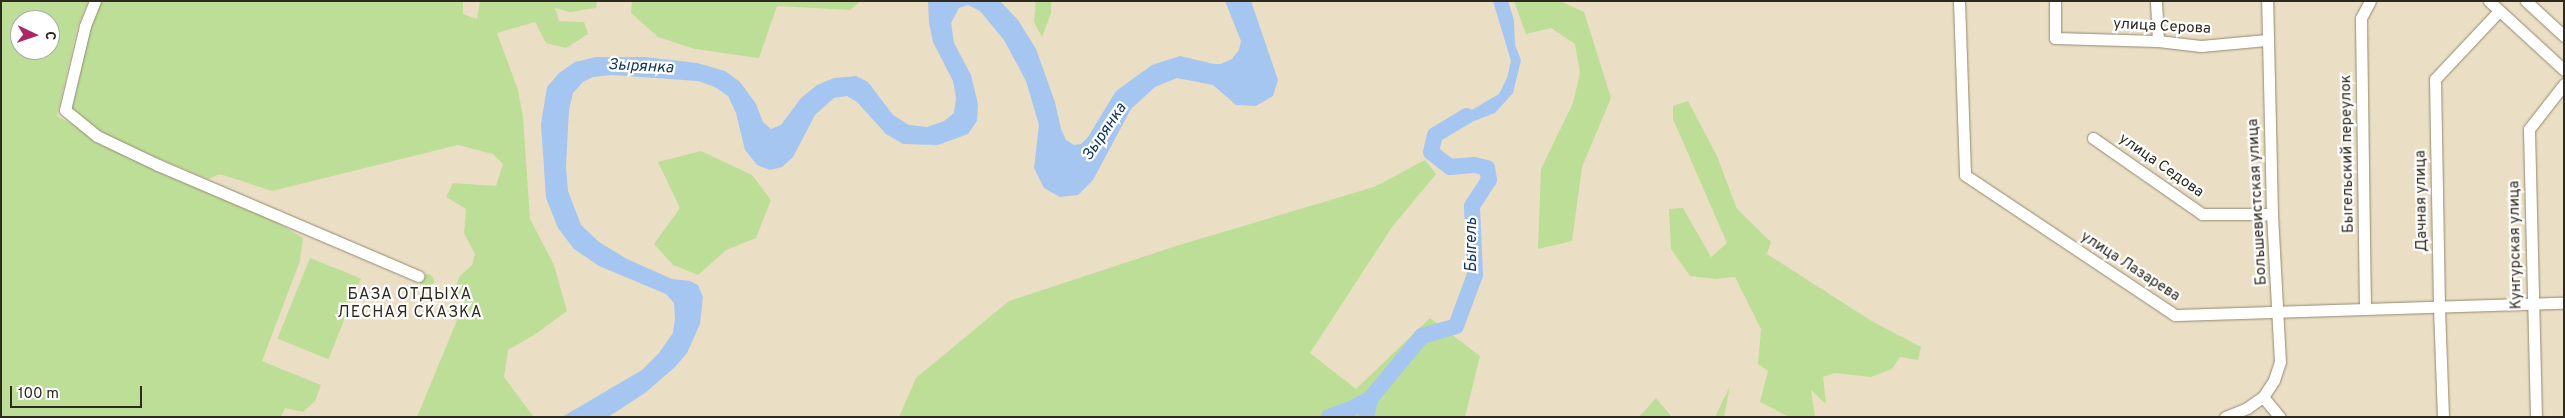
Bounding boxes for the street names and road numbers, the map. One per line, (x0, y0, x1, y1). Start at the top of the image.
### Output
street label: улица Серова (2113, 15, 2211, 39)
street label: Быгельский переулок (2338, 75, 2358, 233)
street label: Большевистская улица (2245, 118, 2271, 286)
street label: улица Седова (2115, 130, 2207, 202)
street label: Дачная улица (2412, 150, 2432, 252)
street label: Кунгурская улица (2506, 181, 2526, 309)
street label: улица Лазарева (2077, 228, 2183, 306)

